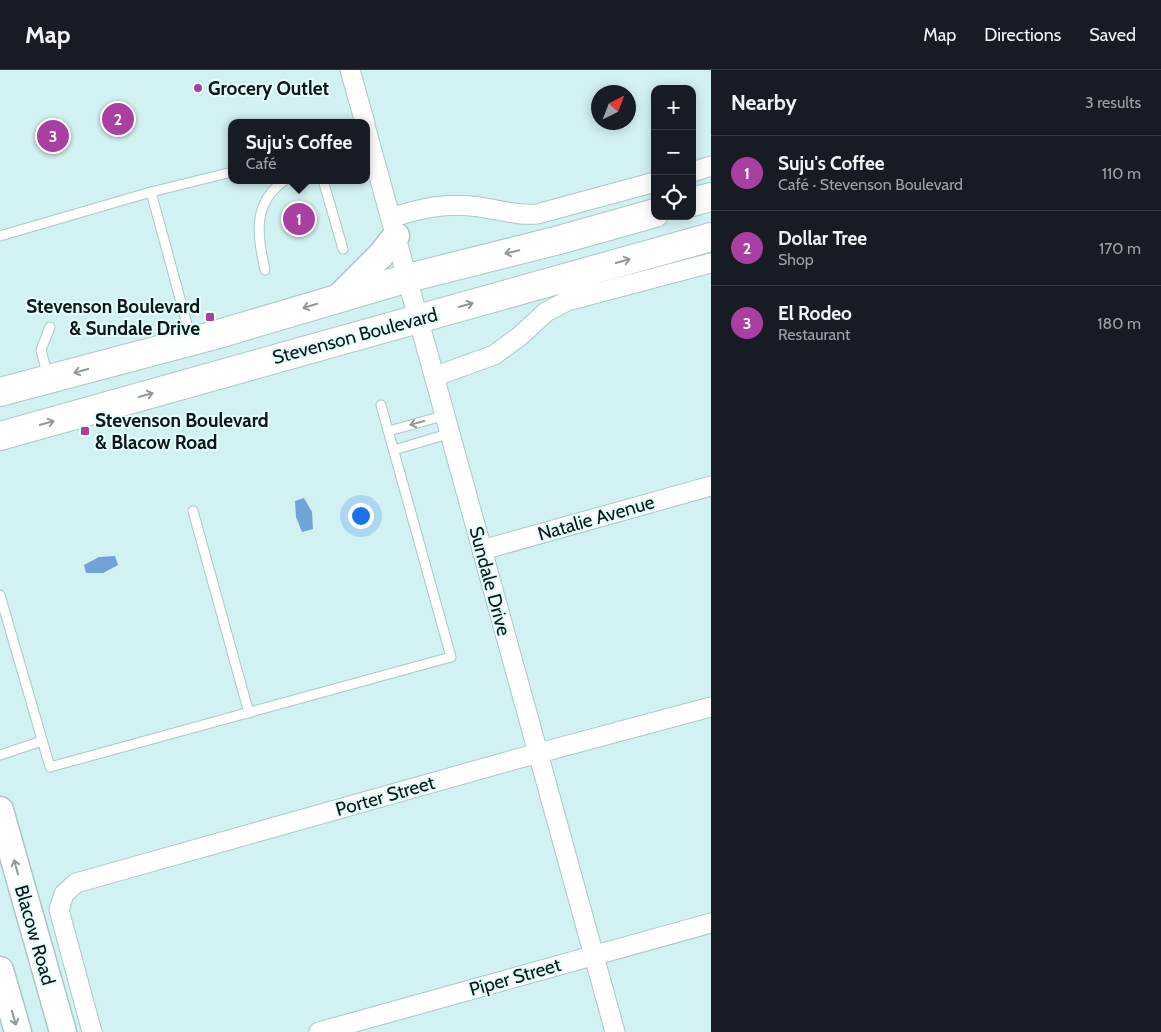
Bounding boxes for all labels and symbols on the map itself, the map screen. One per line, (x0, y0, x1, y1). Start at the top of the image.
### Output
place label: Grocery Outlet (208, 77, 330, 100)
marker: Grocery Outlet (192, 82, 204, 94)
north arrow (591, 85, 636, 130)
pin: 2 (102, 100, 134, 138)
pin: 3 (37, 117, 69, 155)
pin: 1 (283, 200, 315, 238)
one-way arrow (504, 248, 520, 257)
one-way arrow (614, 256, 630, 266)
place label: Stevenson Boulevard & Sundale Drive (26, 295, 200, 340)
one-way arrow (458, 300, 474, 309)
one-way arrow (303, 302, 319, 312)
street label: Stevenson Boulevard (270, 303, 440, 369)
marker: Stevenson Boulevard & Sundale Drive (204, 311, 216, 323)
one-way arrow (74, 367, 90, 376)
one-way arrow (137, 390, 153, 400)
place label: Stevenson Boulevard & Blacow Road (95, 409, 269, 454)
one-way arrow (38, 418, 54, 427)
one-way arrow (410, 419, 426, 428)
marker: Stevenson Boulevard & Blacow Road (79, 425, 91, 437)
street label: Natalie Avenue (535, 490, 657, 546)
your location (348, 503, 374, 529)
street label: Sundale Drive (464, 524, 516, 638)
street label: Porter Street (333, 771, 438, 821)
one-way arrow (11, 860, 21, 876)
street label: Blacow Road (10, 882, 60, 988)
street label: Piper Street (467, 953, 564, 1001)
one-way arrow (9, 1009, 19, 1025)

